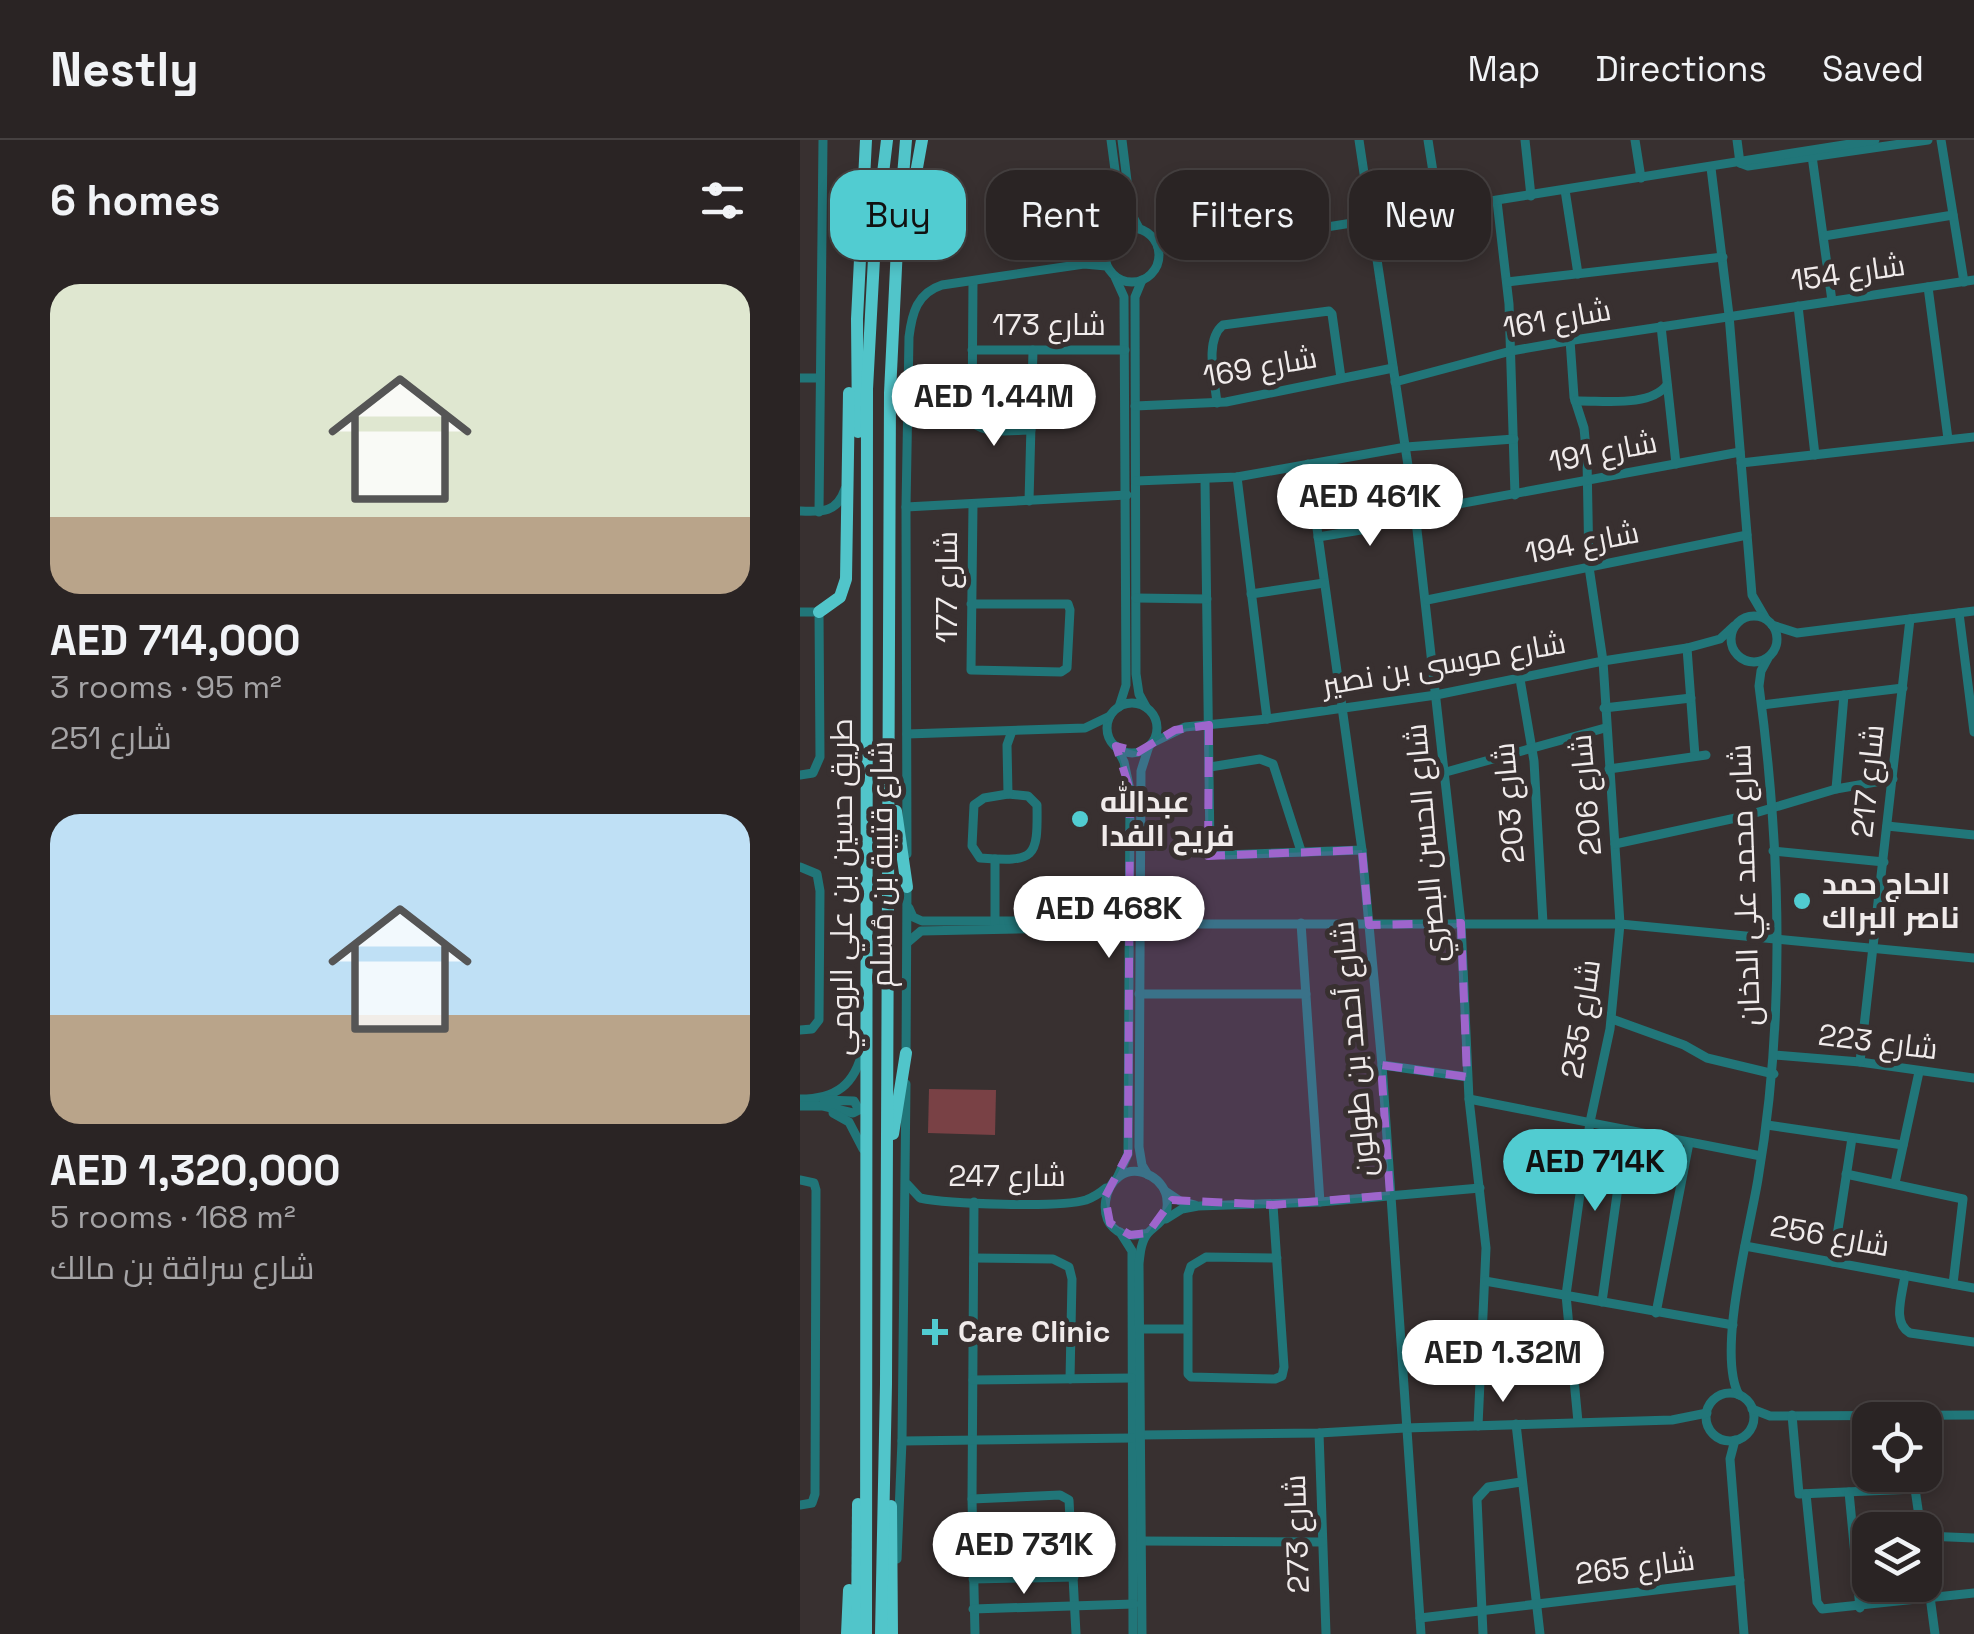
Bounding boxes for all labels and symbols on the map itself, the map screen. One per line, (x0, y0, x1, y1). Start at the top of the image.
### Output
street label: شارع 154 (1788, 245, 1908, 301)
street label: شارع 161 (1500, 290, 1614, 348)
street label: شارع 173 (992, 305, 1106, 345)
street label: شارع 169 (1200, 337, 1320, 397)
pin: AED 1.44M (880, 364, 1108, 449)
street label: شارع 191 (1546, 422, 1660, 482)
pin: AED 461K (1267, 464, 1473, 549)
street label: شارع 194 (1522, 512, 1642, 574)
street label: شارع 177 (927, 531, 967, 643)
street label: شارع موسى بن نصير (1317, 623, 1569, 705)
street label: طريق حسين بن علي الرومي (822, 718, 865, 1056)
street label: شارع الحسن البصري (1396, 722, 1459, 964)
street label: شارع 217 (1842, 723, 1894, 839)
street label: شارع 206 (1561, 733, 1611, 857)
street label: شارع قتيبة بن مُسلم (862, 741, 902, 987)
street label: شارع 203 (1484, 741, 1534, 865)
street label: شارع محمد علي الدخان (1720, 743, 1773, 1027)
place label: عبدالله فريح الفدا (1100, 781, 1235, 856)
marker: عبدالله فريح الفدا (1069, 808, 1091, 830)
place label: الحاج حمد ناصر البراك (1822, 864, 1960, 937)
pin: AED 468K (1006, 876, 1212, 961)
marker: الحاج حمد ناصر البراك (1791, 890, 1813, 912)
street label: شارع أحمد بن طولون (1323, 920, 1385, 1178)
street label: شارع 235 (1552, 957, 1610, 1081)
street label: شارع 223 (1816, 1015, 1940, 1069)
pin: AED 714K (1492, 1129, 1698, 1214)
street label: شارع 247 (948, 1156, 1066, 1196)
street label: شارع 256 (1767, 1206, 1893, 1266)
place label: Care Clinic (958, 1312, 1110, 1351)
marker: Care Clinic (922, 1319, 948, 1345)
pin: AED 1.32M (1389, 1320, 1617, 1405)
street label: شارع 273 (1275, 1474, 1319, 1594)
pin: AED 731K (921, 1512, 1127, 1597)
street label: شارع 265 (1573, 1540, 1697, 1594)

